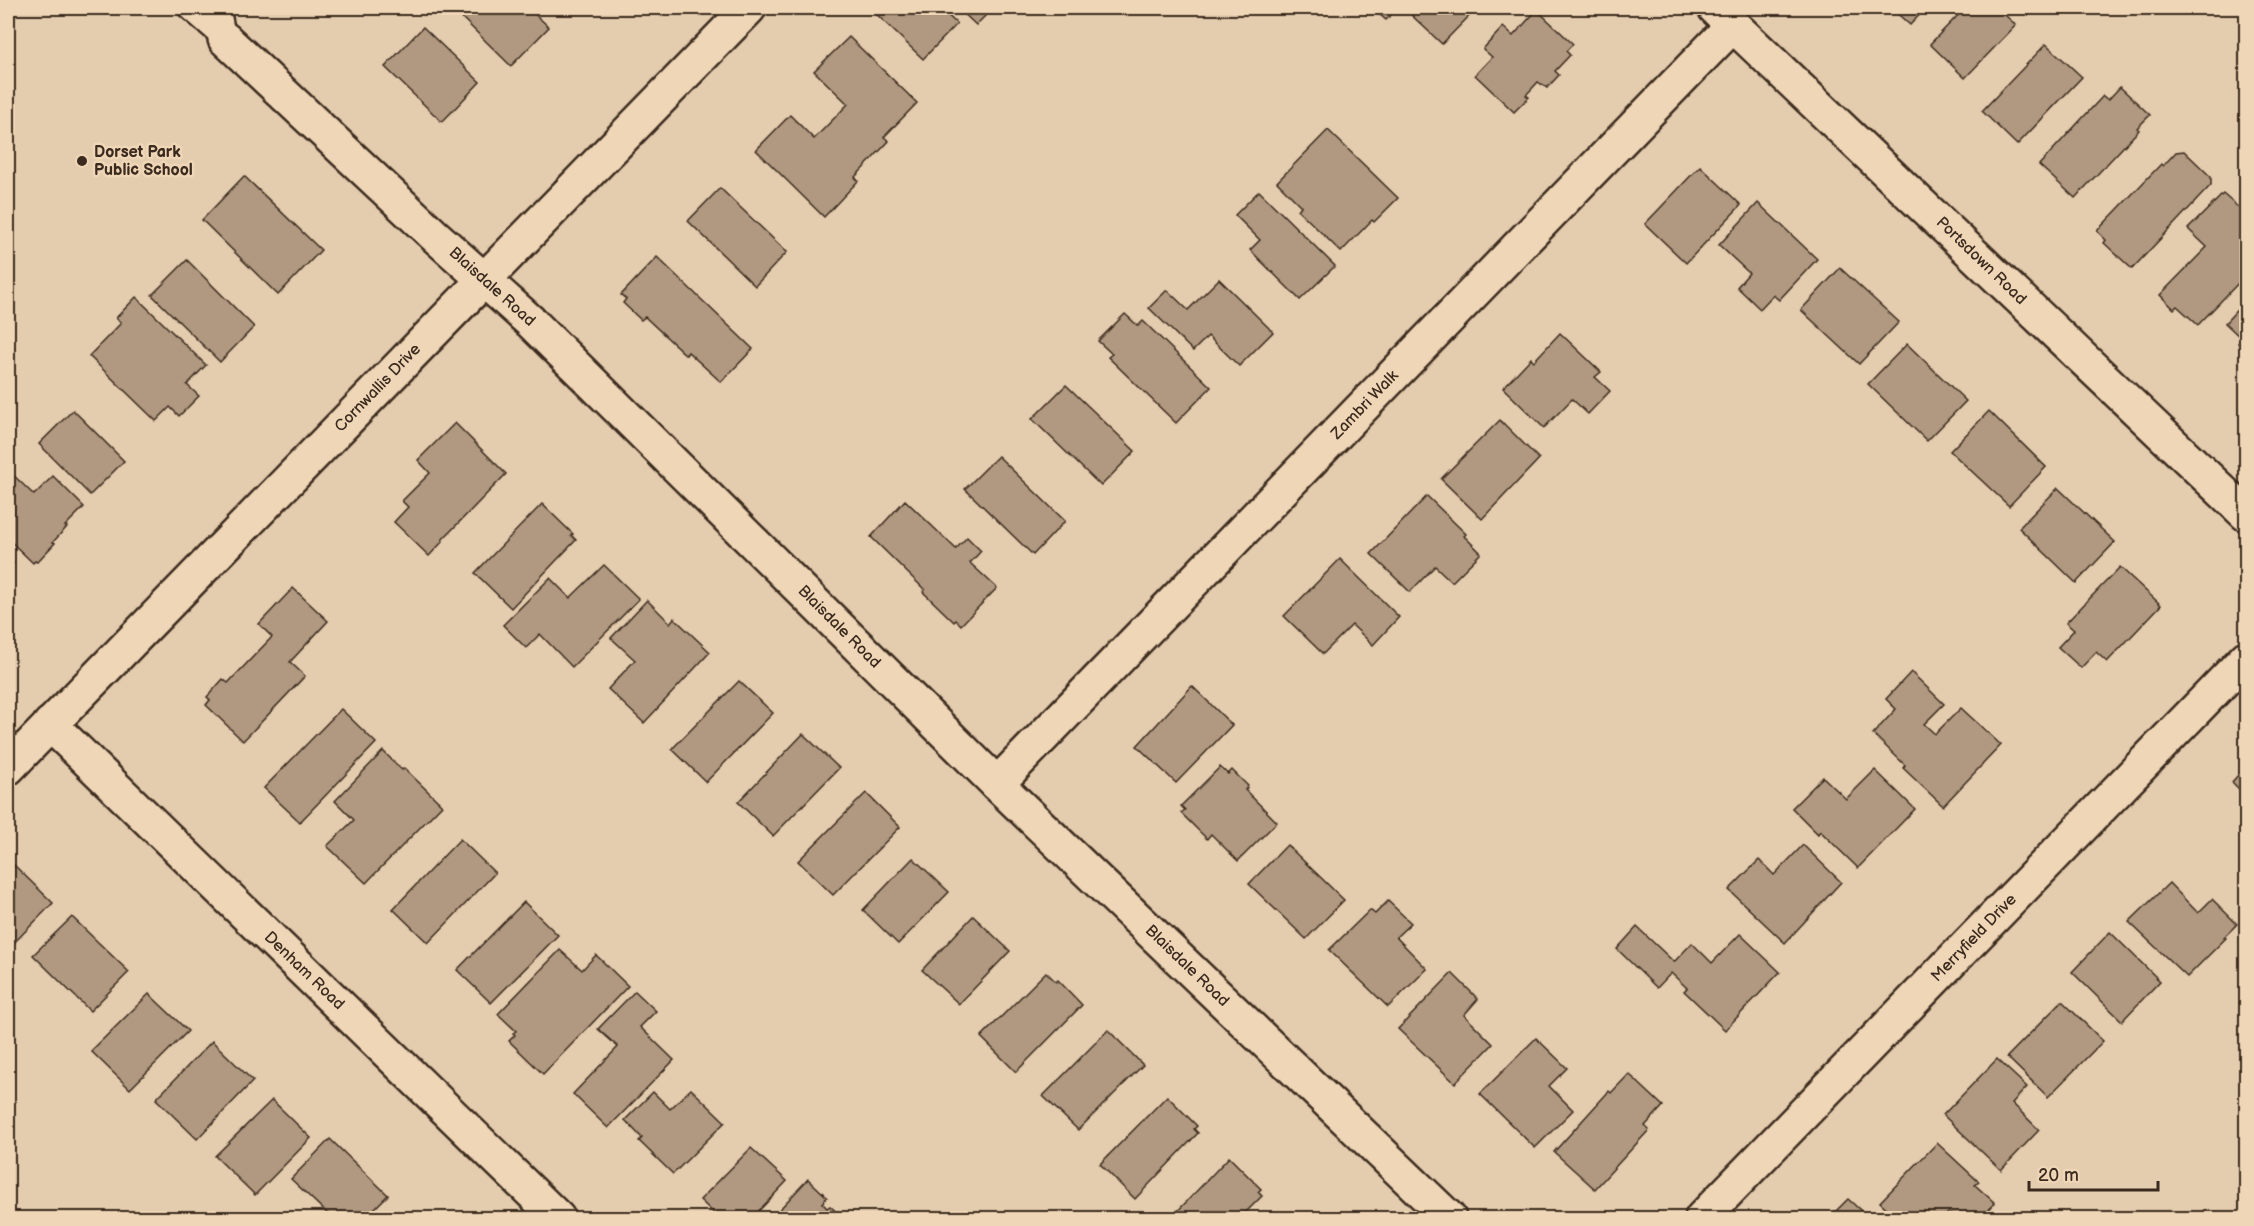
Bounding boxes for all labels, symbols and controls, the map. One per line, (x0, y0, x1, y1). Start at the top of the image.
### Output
place label: Dorset Park Public School (94, 143, 193, 180)
marker: Dorset Park Public School (75, 154, 89, 168)
street label: Portsdown Road (1932, 213, 2030, 309)
street label: Blaisdale Road (445, 243, 539, 331)
street label: Cornwallis Drive (331, 339, 425, 436)
street label: Zambri Walk (1327, 366, 1403, 444)
street label: Blaisdale Road (794, 582, 884, 672)
street label: Merryfield Drive (1927, 890, 2021, 986)
street label: Blaisdale Road (1141, 921, 1233, 1011)
street label: Denham Road (260, 928, 348, 1014)
scale bar (2029, 1154, 2158, 1192)
text: 20 m (2038, 1165, 2079, 1186)

